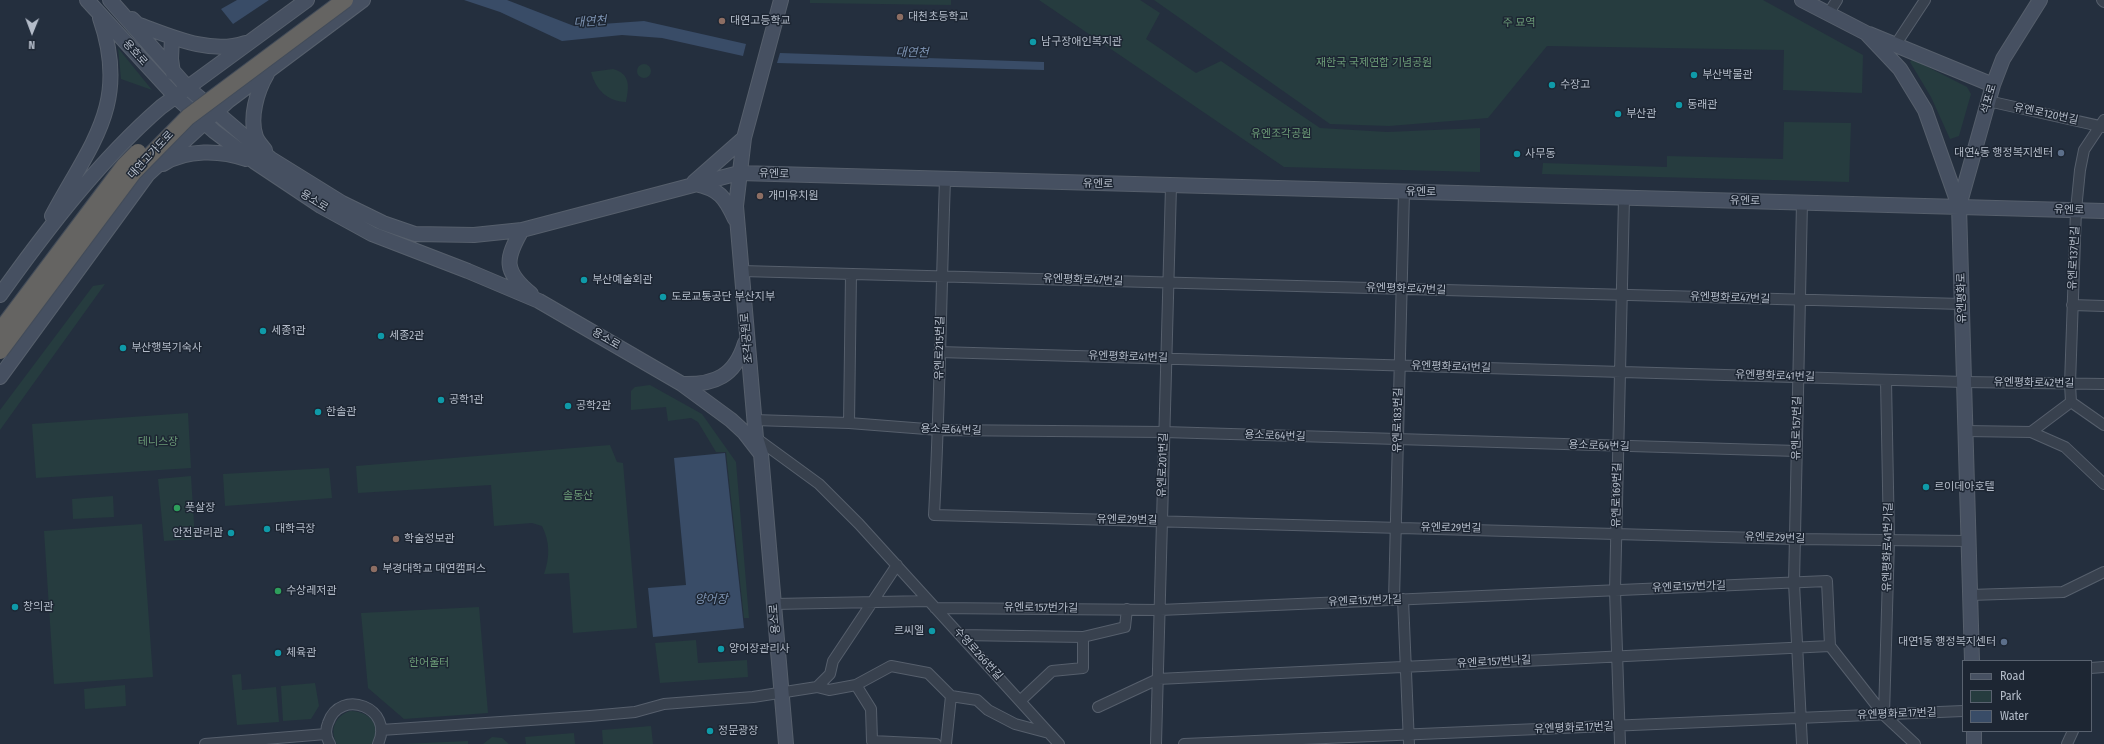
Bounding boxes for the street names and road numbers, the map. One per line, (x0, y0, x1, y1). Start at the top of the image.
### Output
street label: 용호로 (120, 37, 150, 69)
street label: 석포로 (1978, 83, 2000, 115)
street label: 유엔로120번길 (2013, 101, 2079, 127)
street label: 대연고가도로 (125, 128, 177, 182)
street label: 유엔로 (759, 167, 789, 181)
street label: 유엔로 (1083, 177, 1113, 191)
street label: 유엔로 (1406, 185, 1436, 199)
street label: 용소로 (298, 187, 330, 215)
street label: 유엔로 (1730, 194, 1760, 208)
street label: 유엔로 (2054, 203, 2084, 217)
street label: 유엔로137번길 (2066, 226, 2082, 290)
street label: 유엔평화로47번길 (1043, 272, 1123, 288)
street label: 유엔평화로 (1955, 273, 1969, 323)
street label: 유엔평화로47번길 (1366, 281, 1446, 297)
street label: 유엔평화로47번길 (1690, 290, 1770, 306)
street label: 조각공원로 (738, 312, 756, 364)
street label: 유엔로215번길 (933, 316, 947, 380)
street label: 용소로 (590, 326, 622, 352)
street label: 유엔평화로41번길 (1088, 349, 1168, 365)
street label: 유엔평화로41번길 (1411, 359, 1491, 375)
street label: 유엔평화로41번길 (1735, 368, 1815, 384)
street label: 유엔평화로42번길 (1993, 376, 2075, 390)
street label: 유엔로183번길 (1391, 387, 1405, 453)
street label: 유엔로157번길 (1790, 396, 1804, 460)
street label: 용소로64번길 (920, 422, 982, 438)
street label: 용소로64번길 (1244, 428, 1306, 444)
street label: 유엔로201번길 (1155, 432, 1171, 498)
street label: 용소로64번길 (1568, 438, 1630, 454)
street label: 유엔로169번길 (1610, 462, 1624, 528)
street label: 유엔평화로41번가길 (1881, 502, 1895, 592)
street label: 유엔로29번길 (1097, 513, 1157, 527)
street label: 유엔로29번길 (1421, 521, 1481, 535)
street label: 유엔로29번길 (1744, 530, 1806, 546)
street label: 유엔로157번가길 (1652, 579, 1726, 595)
street label: 유엔로157번가길 (1328, 593, 1402, 609)
street label: 유엔로157번가길 (1004, 601, 1078, 615)
street label: 용소로 (767, 603, 783, 635)
street label: 수영로266번길 (951, 625, 1005, 683)
street label: 유엔로157번나길 (1457, 653, 1531, 671)
street label: 유엔평화로17번길 (1857, 706, 1937, 722)
street label: 유엔평화로17번길 (1534, 720, 1614, 736)

